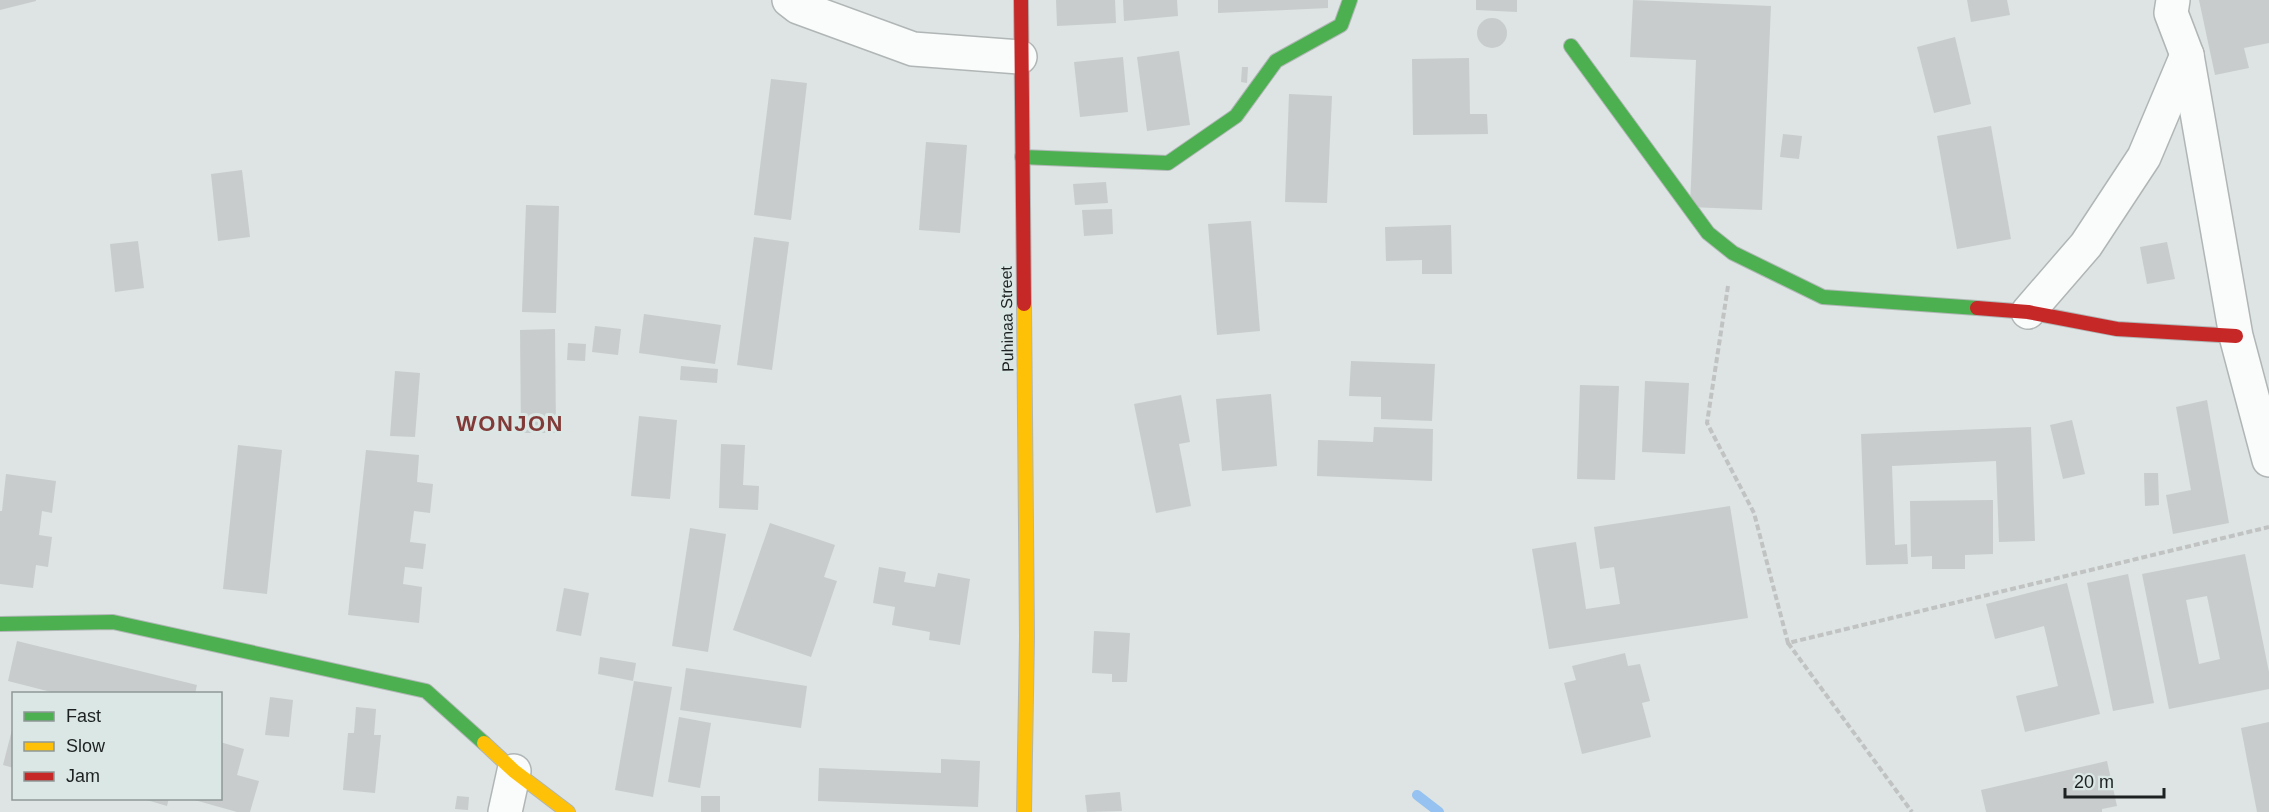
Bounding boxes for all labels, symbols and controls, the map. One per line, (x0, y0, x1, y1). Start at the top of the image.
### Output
street label: Puhinaa Street (998, 265, 1016, 372)
district label: WONJON (456, 411, 564, 436)
legend (12, 692, 222, 800)
text: Fast (66, 706, 101, 726)
text: Slow (66, 736, 106, 756)
scale bar (2065, 761, 2164, 799)
text: Jam (66, 766, 100, 786)
text: 20 m (2074, 772, 2114, 792)

